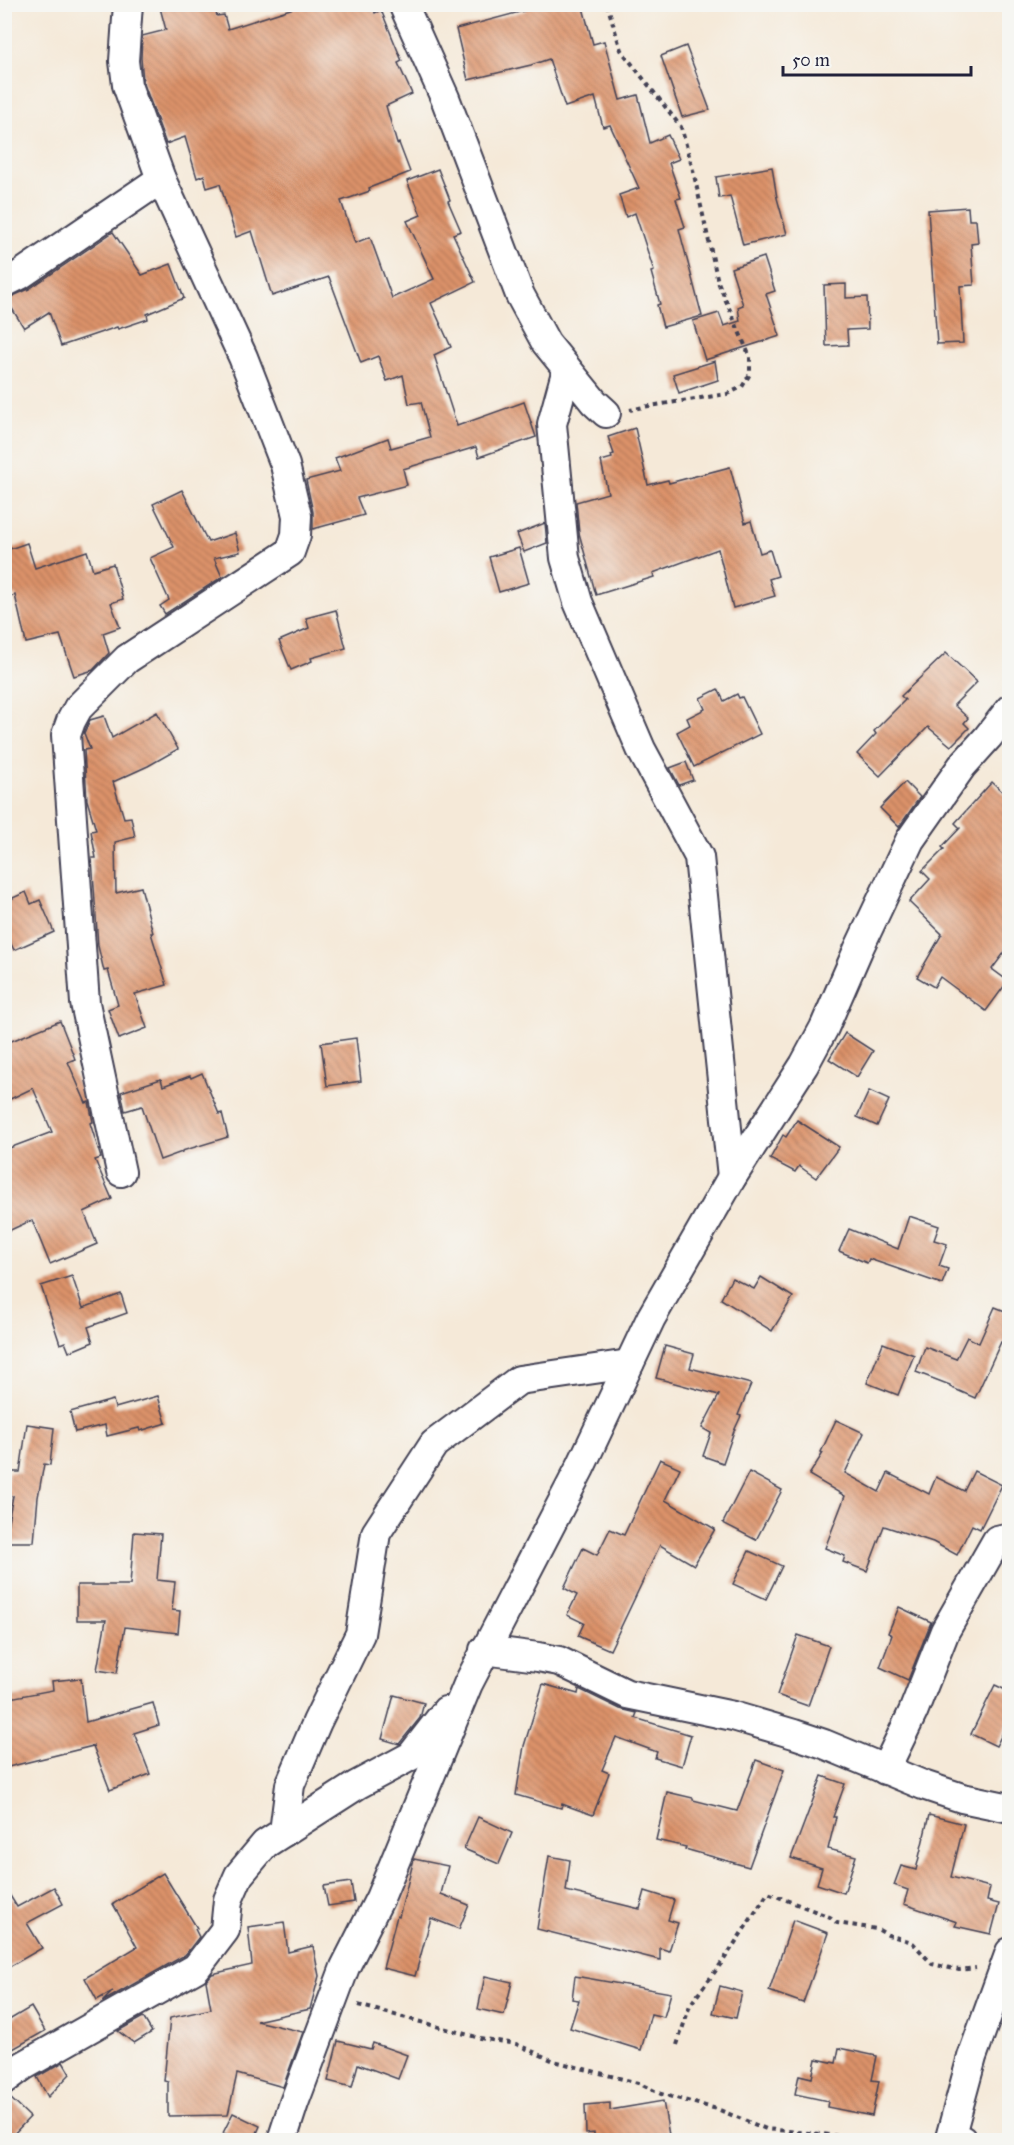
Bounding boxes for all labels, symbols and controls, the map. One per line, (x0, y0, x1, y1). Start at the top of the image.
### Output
scale bar (783, 39, 970, 77)
text: 50 m (792, 49, 830, 71)

